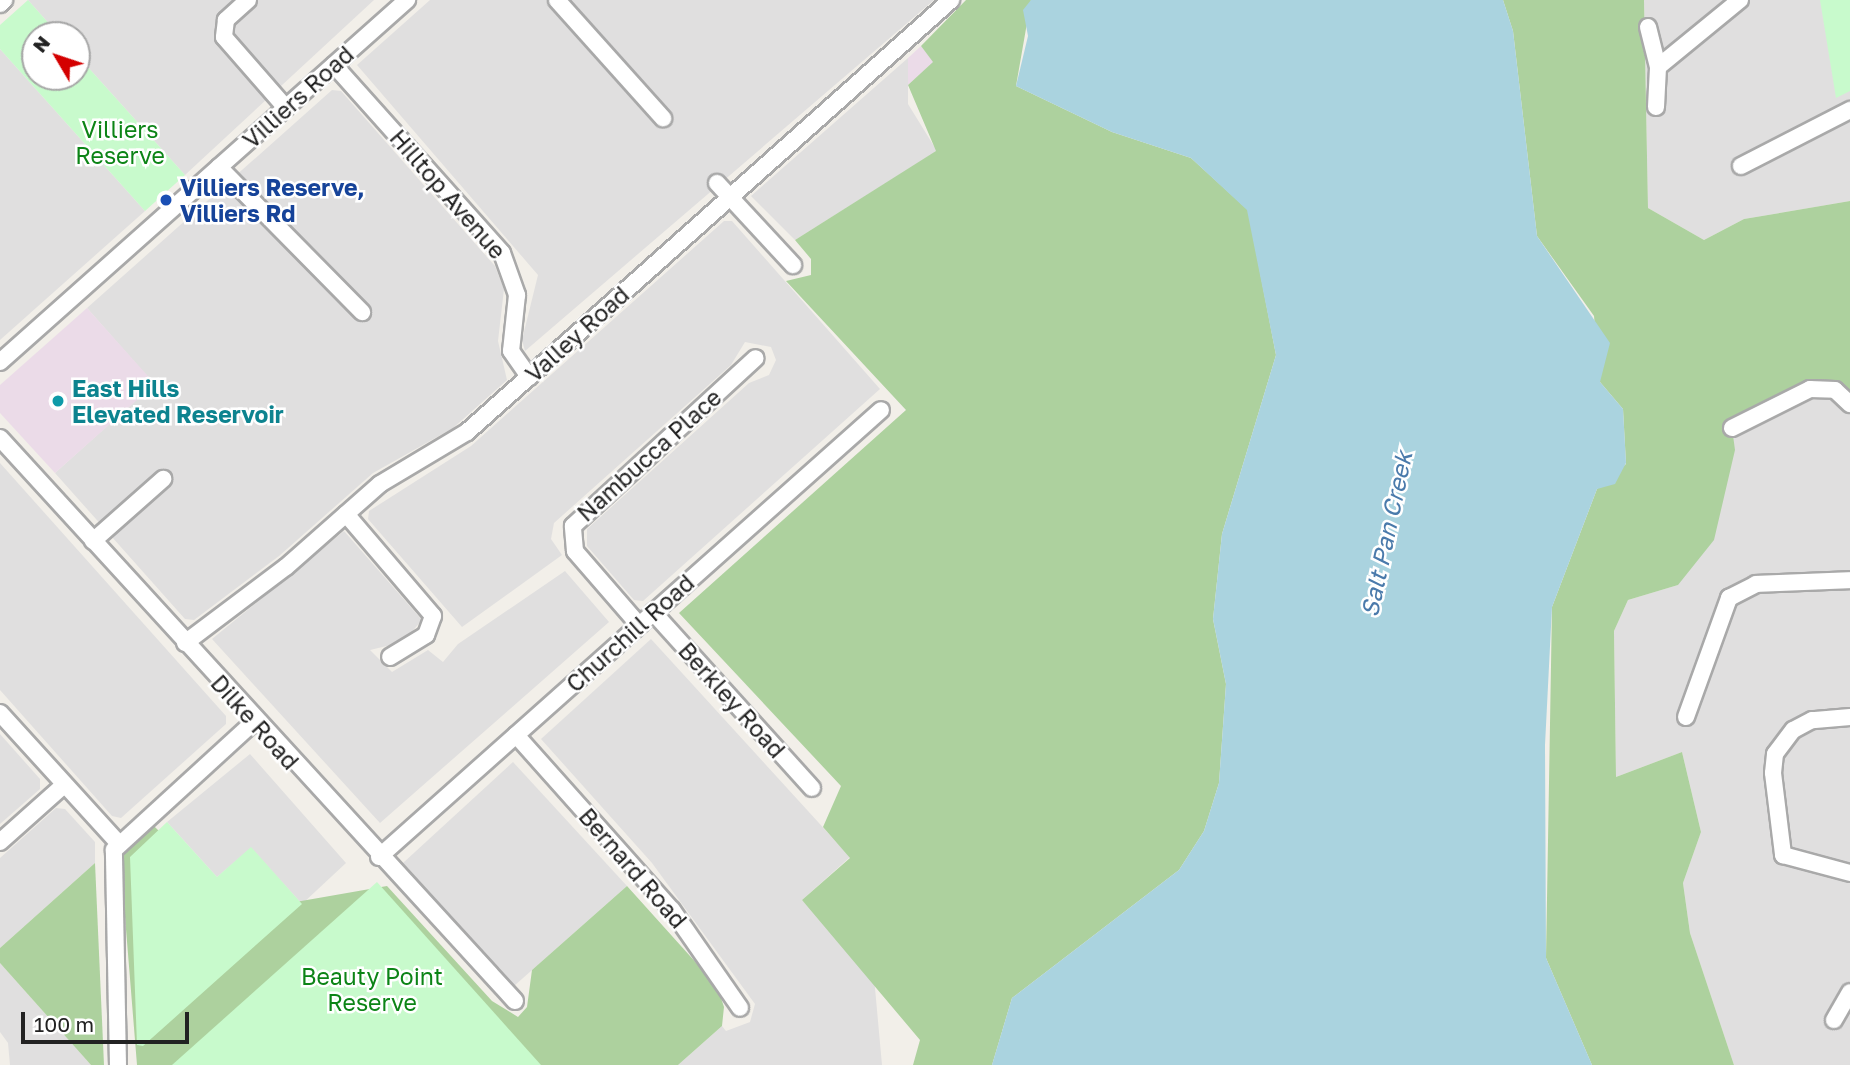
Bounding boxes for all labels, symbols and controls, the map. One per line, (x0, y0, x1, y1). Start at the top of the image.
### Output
north arrow (21, 21, 91, 91)
text: N (27, 31, 54, 57)
street label: Villiers Road (237, 40, 359, 154)
park label: Villiers Reserve (75, 115, 165, 169)
street label: Hilltop Avenue (384, 124, 512, 264)
place label: Villiers Reserve, Villiers Rd (180, 173, 365, 227)
marker: Villiers Reserve, Villiers Rd (158, 192, 174, 208)
street label: Valley Road (520, 280, 634, 388)
place label: East Hills Elevated Reservoir (72, 374, 284, 428)
street label: Nambucca Place (571, 383, 727, 527)
marker: East Hills Elevated Reservoir (50, 393, 66, 409)
water label: Salt Pan Creek (1354, 449, 1418, 619)
street label: Churchill Road (561, 569, 699, 697)
street label: Berkley Road (673, 637, 791, 763)
street label: Dilke Road (205, 669, 305, 775)
street label: Bernard Road (573, 802, 693, 934)
park label: Beauty Point Reserve (301, 962, 443, 1016)
scale bar (24, 998, 192, 1042)
text: 100 m (34, 1011, 94, 1037)

